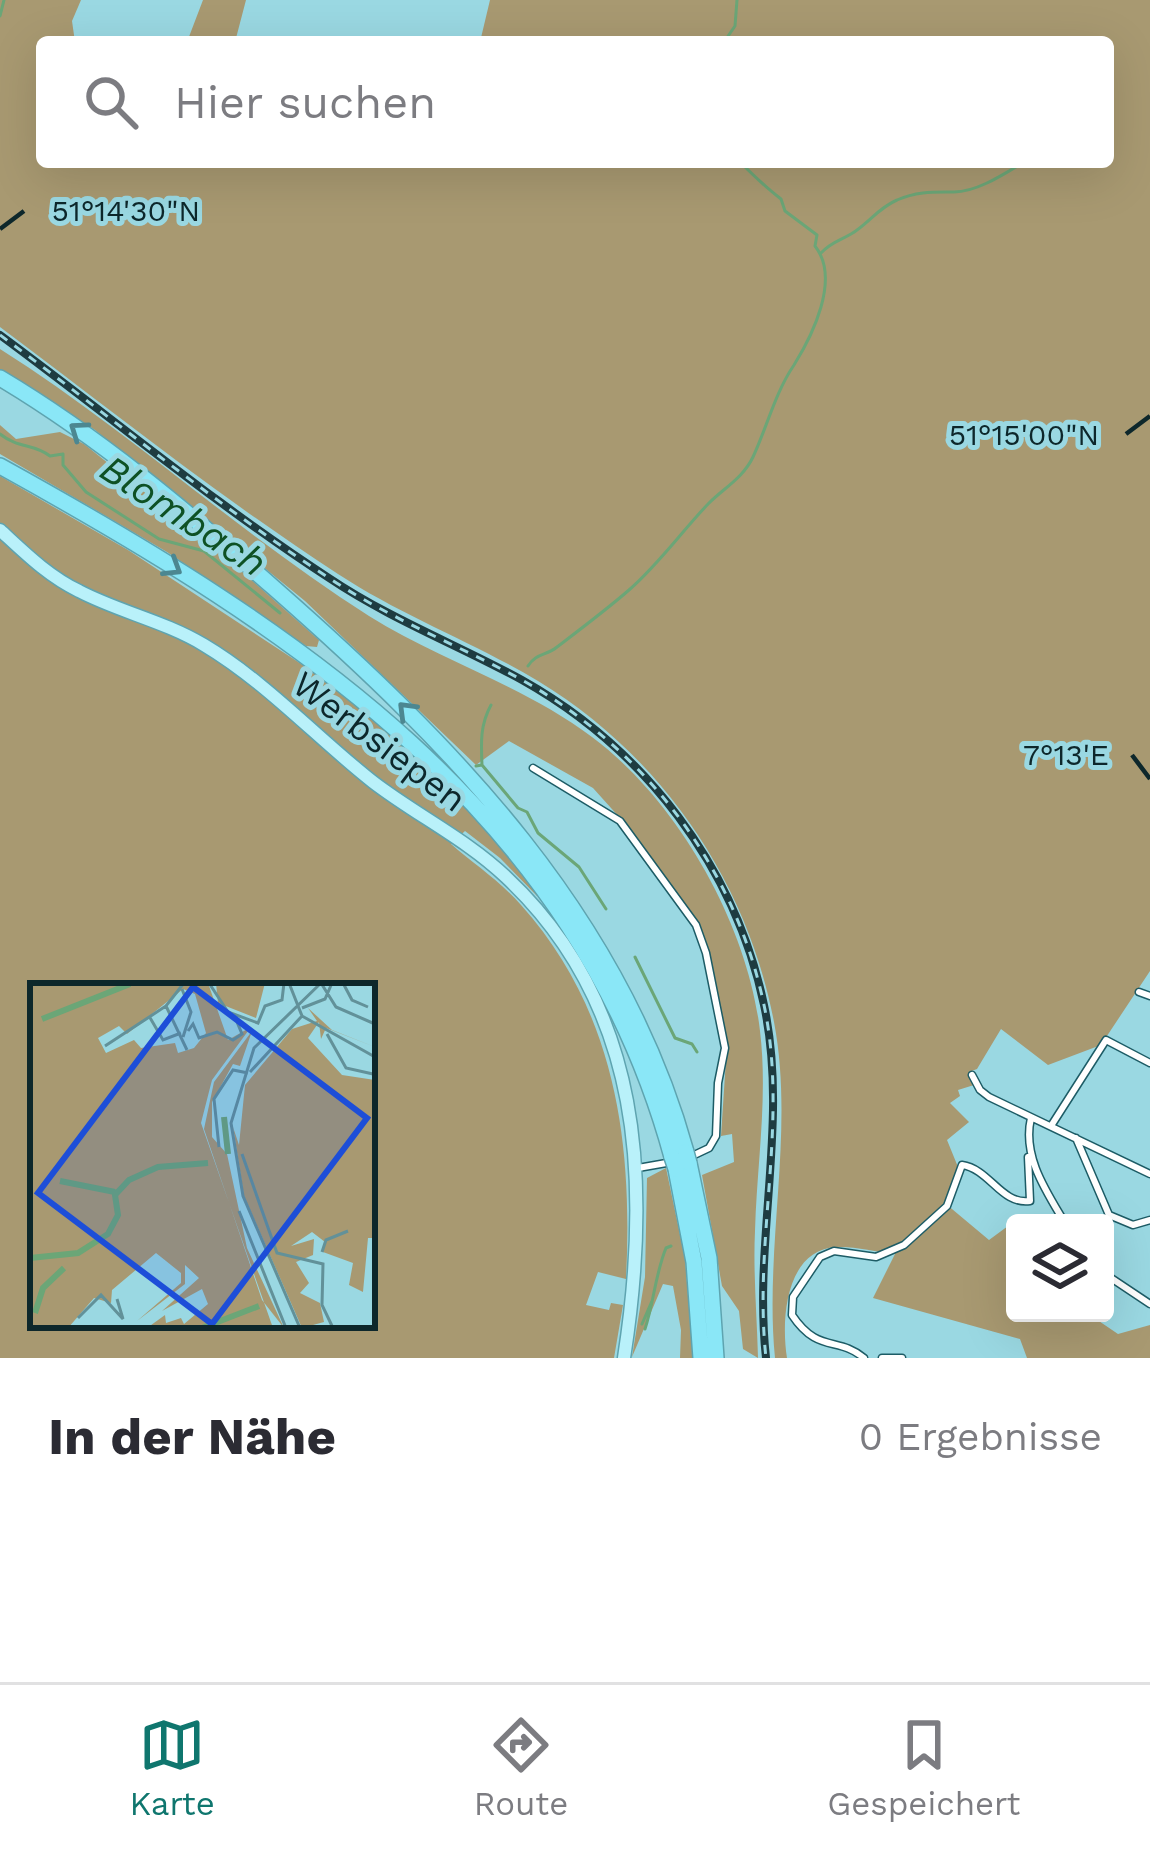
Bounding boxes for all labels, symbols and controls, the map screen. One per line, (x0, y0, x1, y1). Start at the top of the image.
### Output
search box (36, 36, 1114, 168)
icon: search (78, 69, 144, 135)
text: Hier suchen (174, 76, 436, 129)
text: 51°14'30"N (52, 193, 200, 228)
text: 51°15'00"N (949, 417, 1099, 452)
one-way arrow (69, 422, 91, 444)
water label: Blombach (92, 445, 275, 586)
one-way arrow (160, 553, 182, 576)
street label: Werbsiepen (284, 663, 474, 821)
one-way arrow (398, 702, 420, 724)
text: 7°13'E (1023, 737, 1109, 772)
inset map (30, 983, 375, 1328)
map controls (1006, 1214, 1114, 1322)
button: layers (1006, 1214, 1114, 1322)
text: In der Nähe (48, 1407, 336, 1466)
text: 0 Ergebnisse (859, 1414, 1102, 1459)
tab: Karte (130, 1712, 215, 1823)
tab: Route (474, 1712, 568, 1823)
tab: Gespeichert (827, 1712, 1020, 1823)

